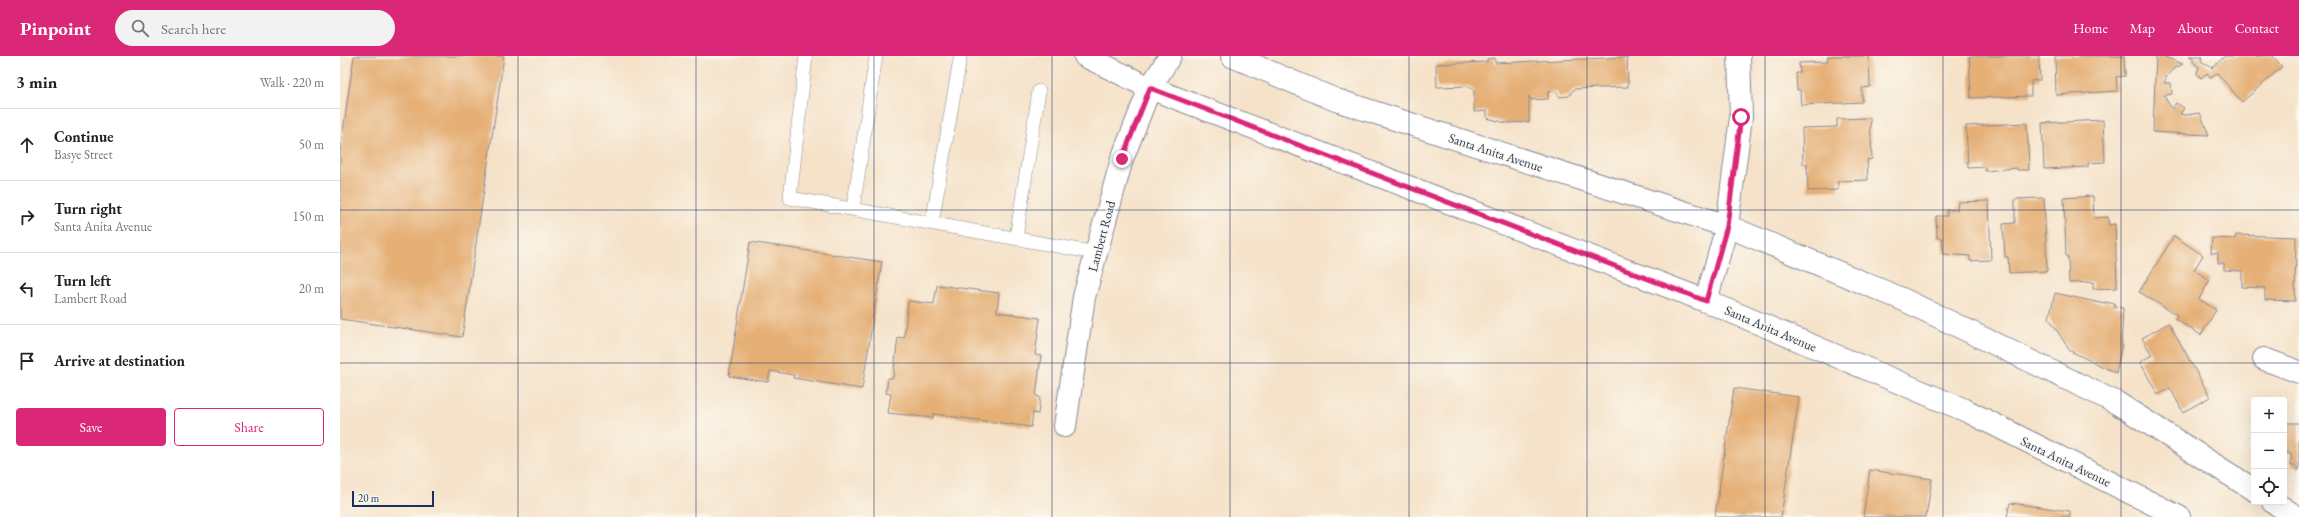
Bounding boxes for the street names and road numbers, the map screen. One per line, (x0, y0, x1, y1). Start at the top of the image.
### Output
street label: Santa Anita Avenue (1447, 129, 1545, 176)
street label: Lambert Road (1084, 198, 1119, 274)
street label: Santa Anita Avenue (1722, 301, 1819, 355)
street label: Santa Anita Avenue (2018, 432, 2114, 491)

